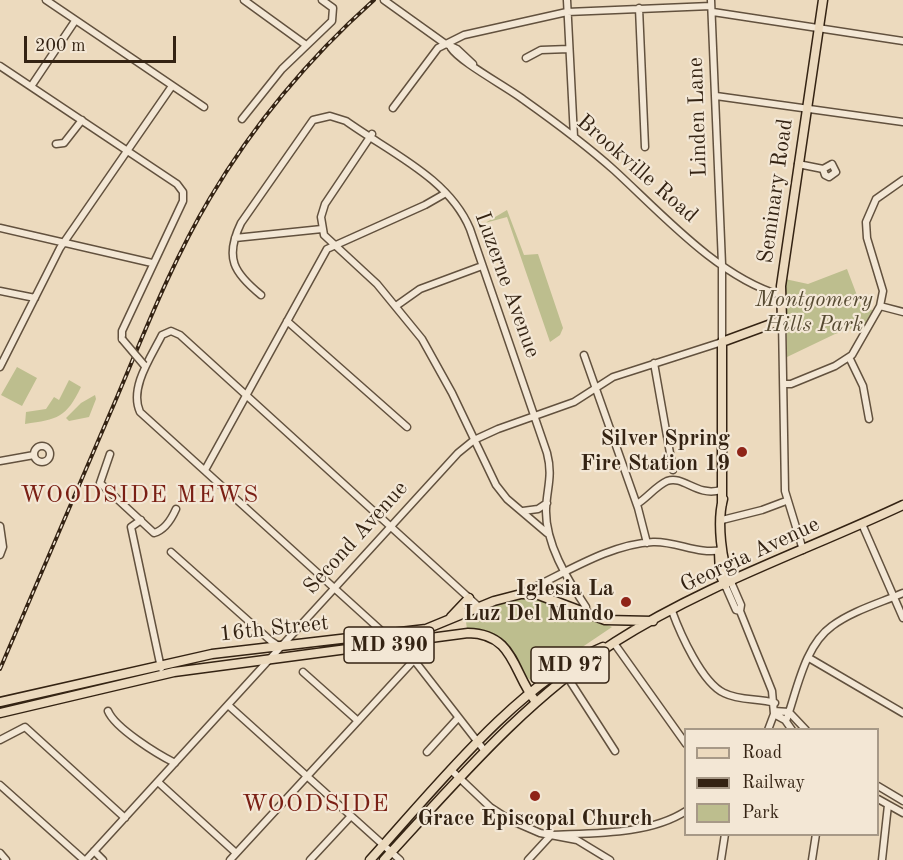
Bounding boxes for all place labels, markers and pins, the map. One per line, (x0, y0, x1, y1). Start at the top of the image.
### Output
place label: Silver Spring Fire Station 19 (580, 426, 730, 478)
marker: Silver Spring Fire Station 19 (735, 445, 749, 459)
place label: Iglesia La Luz Del Mundo (463, 576, 614, 628)
marker: Iglesia La Luz Del Mundo (619, 595, 633, 609)
marker: Grace Episcopal Church (528, 789, 542, 803)
place label: Grace Episcopal Church (417, 806, 653, 832)

